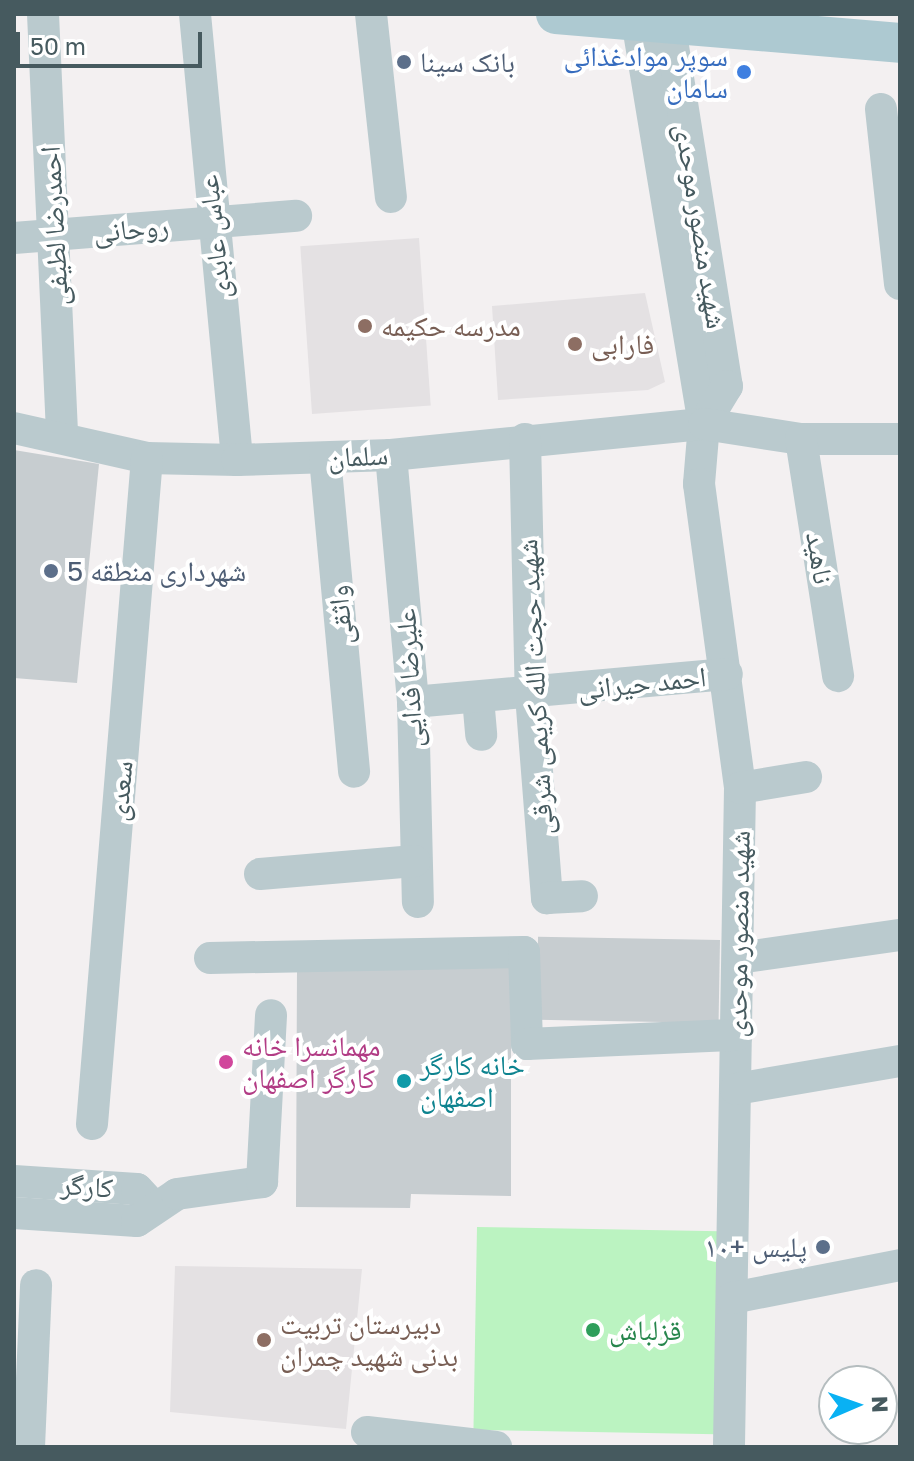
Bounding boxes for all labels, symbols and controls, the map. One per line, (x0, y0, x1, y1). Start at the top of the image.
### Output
scale bar (20, 16, 206, 66)
text: 50 m (30, 31, 86, 60)
place label: سوپر موادغذائی سامان (563, 39, 728, 105)
place label: بانک سینا (420, 45, 515, 79)
marker: بانک سینا (395, 53, 413, 71)
marker: سوپر موادغذائی سامان (735, 63, 753, 81)
street label: شهید منصور موحدی (668, 121, 734, 331)
street label: احمدرضا لطیفی (33, 145, 75, 307)
street label: عباس عابدی (191, 173, 237, 301)
street label: روحانی (92, 209, 170, 249)
place label: مدرسه حکیمه (381, 309, 521, 343)
marker: مدرسه حکیمه (356, 317, 374, 335)
place label: فارابی (591, 327, 654, 361)
marker: فارابی (566, 335, 584, 353)
street label: سلمان (327, 438, 389, 474)
street label: ناهید (799, 530, 841, 586)
street label: شهید حجت الله کریمی شرقی (510, 538, 560, 836)
place label: شهرداری منطقه 5 (67, 554, 246, 588)
marker: شهرداری منطقه 5 (42, 562, 60, 580)
street label: واثقی (321, 584, 359, 646)
street label: علیرضا فدایی (389, 608, 429, 748)
street label: احمد حیرانی (576, 660, 708, 706)
street label: سعدی (101, 759, 139, 823)
street label: شهید منصور موحدی (719, 830, 757, 1038)
place label: مهمانسرا خانه کارگر اصفهان (242, 1029, 381, 1095)
place label: خانه کارگر اصفهان (420, 1048, 525, 1114)
marker: مهمانسرا خانه کارگر اصفهان (217, 1053, 235, 1071)
marker: خانه کارگر اصفهان (395, 1072, 413, 1090)
street label: کارگر (60, 1167, 114, 1205)
place label: پلیس +۱۰ (704, 1230, 807, 1264)
marker: پلیس +۱۰ (814, 1238, 832, 1256)
place label: دبیرستان تربیت بدنی شهید چمران (280, 1307, 458, 1373)
place label: قزلباش (609, 1313, 682, 1347)
marker: قزلباش (584, 1321, 602, 1339)
marker: دبیرستان تربیت بدنی شهید چمران (255, 1331, 273, 1349)
north arrow (818, 1365, 898, 1445)
text: N (867, 1395, 894, 1413)

